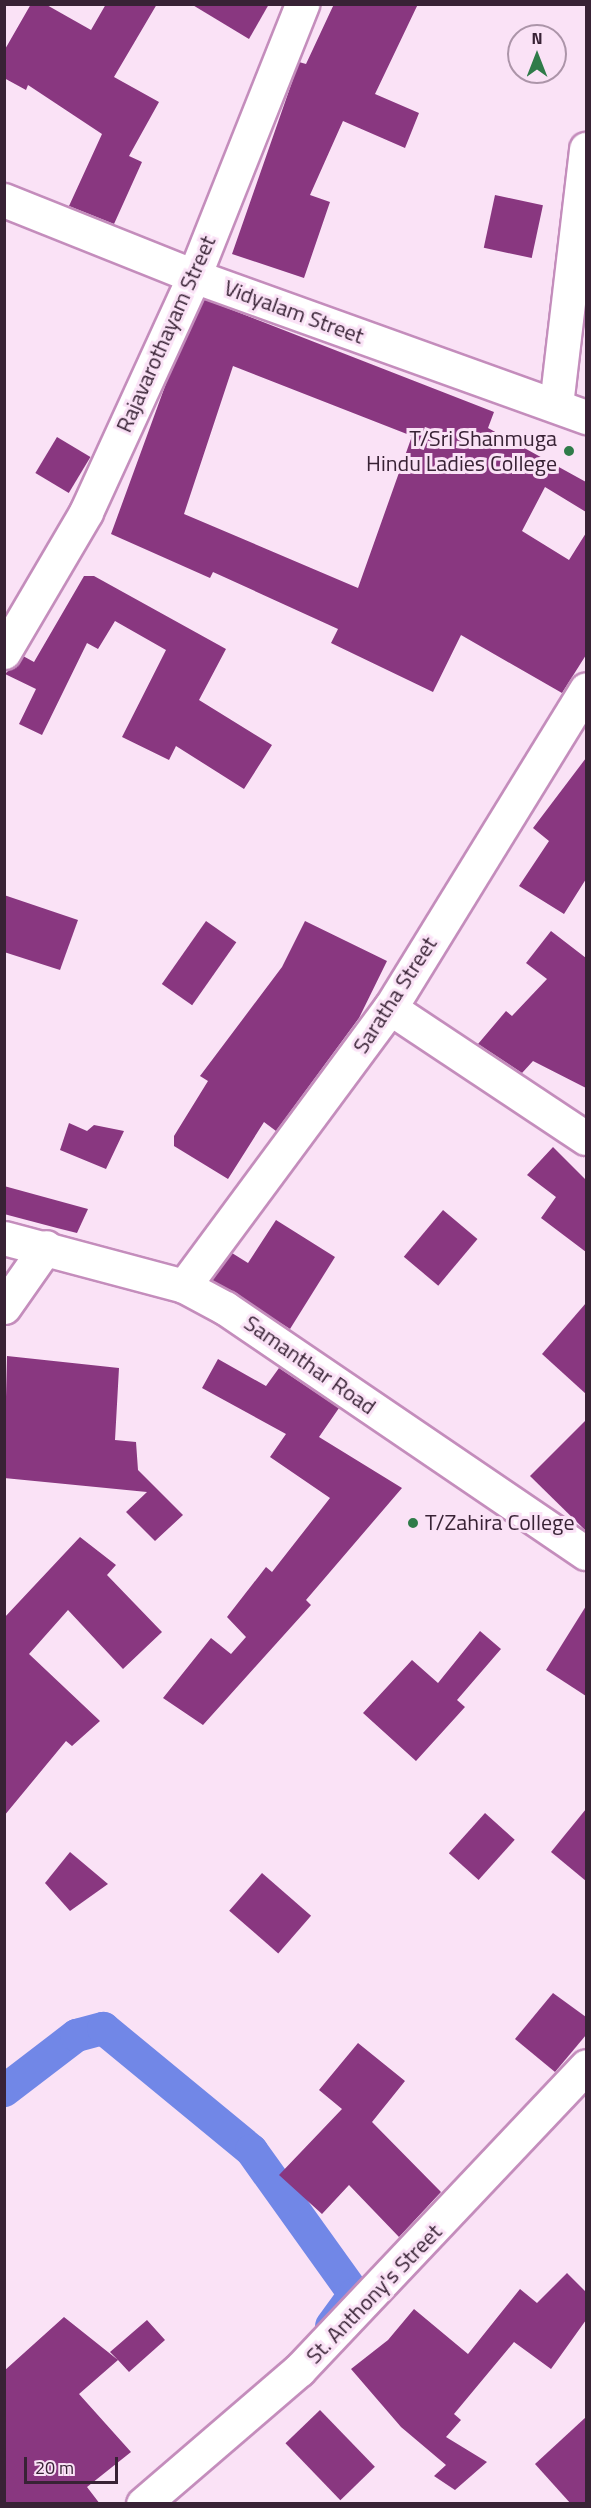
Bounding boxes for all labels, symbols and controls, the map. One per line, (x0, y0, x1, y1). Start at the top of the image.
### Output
north arrow (507, 24, 567, 84)
text: N (531, 26, 543, 50)
street label: Rajavarothayam Street (111, 232, 221, 436)
street label: Vidyalam Street (221, 274, 367, 350)
place label: T/Sri Shanmuga Hindu Ladies College (366, 425, 557, 476)
marker: T/Sri Shanmuga Hindu Ladies College (562, 444, 576, 458)
street label: Saratha Street (348, 932, 442, 1058)
street label: Samanthar Road (239, 1310, 381, 1420)
place label: T/Zahira College (425, 1510, 574, 1536)
marker: T/Zahira College (406, 1516, 420, 1530)
street label: St. Anthony's Street (301, 2219, 447, 2369)
scale bar (27, 2445, 122, 2483)
text: 20 m (35, 2454, 74, 2481)

